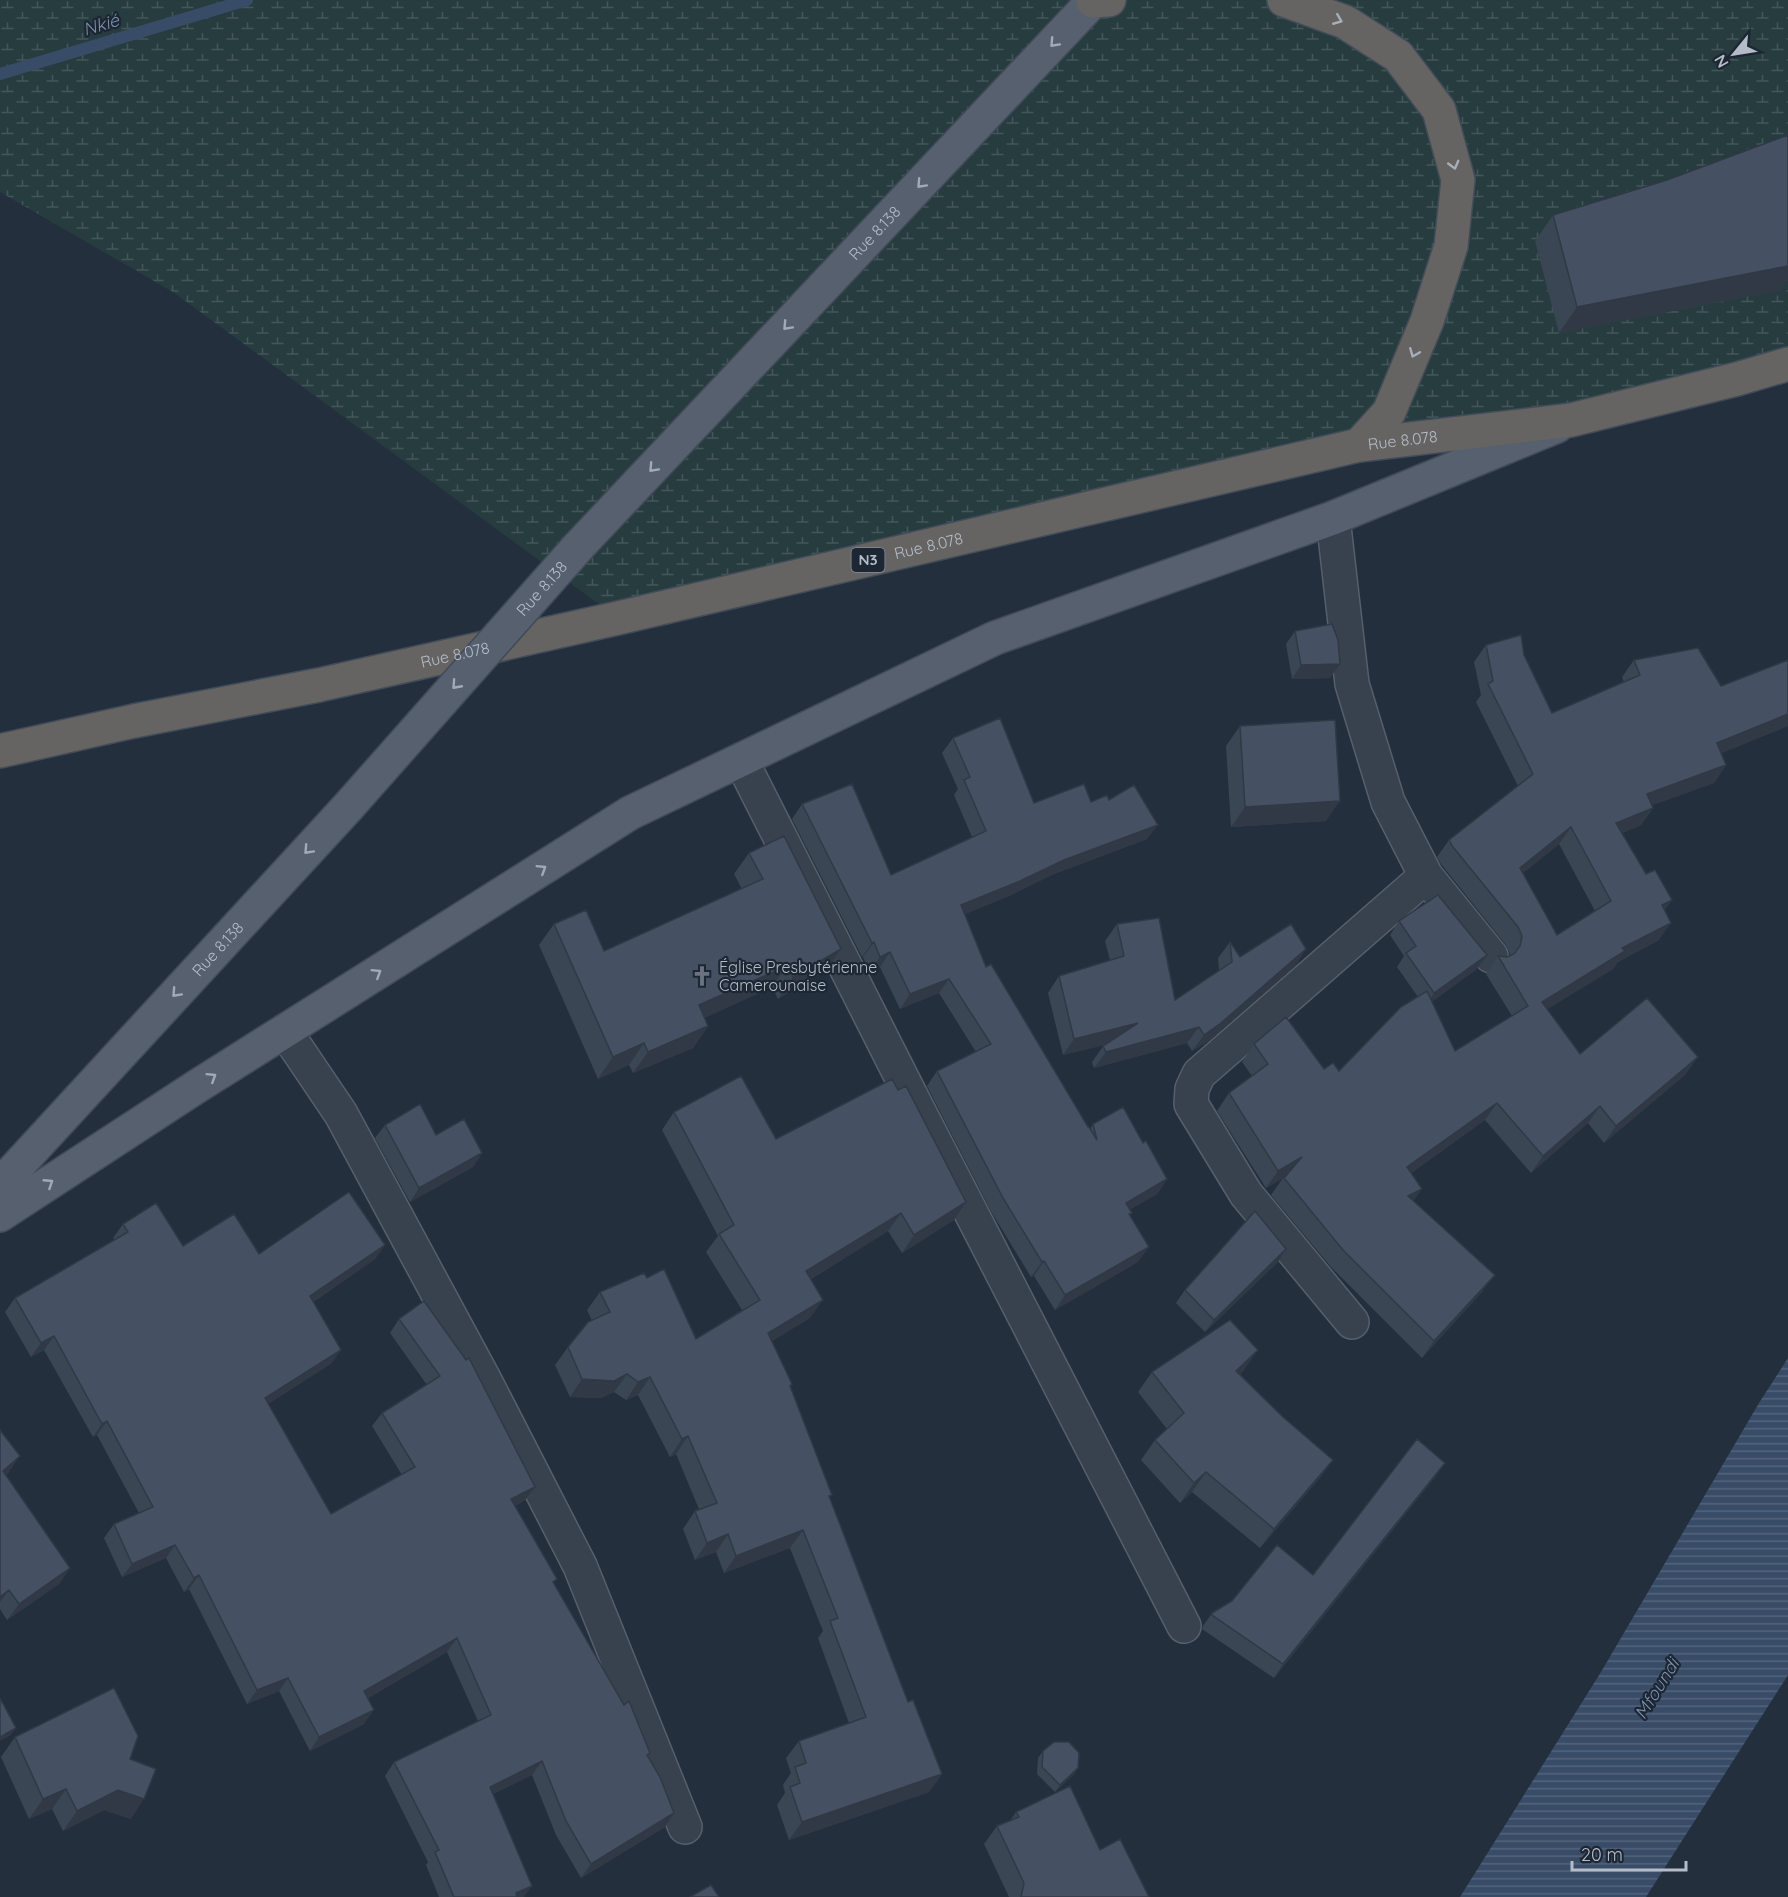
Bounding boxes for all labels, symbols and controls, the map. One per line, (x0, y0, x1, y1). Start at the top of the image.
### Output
water label: Nkié (80, 8, 123, 41)
one-way arrow (1332, 13, 1343, 25)
north arrow (1704, 24, 1764, 84)
one-way arrow (1051, 35, 1062, 46)
text: N (1709, 51, 1733, 72)
one-way arrow (1447, 160, 1460, 170)
one-way arrow (917, 177, 928, 188)
street label: Rue 8.138 (844, 202, 905, 264)
one-way arrow (783, 320, 794, 330)
one-way arrow (1408, 347, 1421, 358)
street label: Rue 8.078 (1367, 426, 1439, 454)
one-way arrow (649, 461, 660, 472)
street label: Rue 8.078 (892, 528, 965, 563)
road number: N3 (852, 548, 884, 572)
street label: Rue 8.138 (512, 557, 571, 620)
street label: Rue 8.078 (418, 637, 491, 672)
one-way arrow (452, 678, 463, 689)
one-way arrow (304, 843, 315, 854)
one-way arrow (536, 864, 546, 876)
street label: Rue 8.138 (187, 917, 247, 980)
place label: Église Presbytérienne Camerounaise (719, 957, 877, 995)
church icon: Église Presbytérienne Camerounaise (690, 964, 714, 988)
one-way arrow (371, 968, 381, 980)
one-way arrow (172, 987, 183, 997)
one-way arrow (205, 1073, 216, 1084)
one-way arrow (43, 1179, 53, 1191)
water label: Mfoundi (1629, 1652, 1685, 1723)
scale bar (1572, 1834, 1686, 1872)
text: 20 m (1581, 1843, 1623, 1866)

